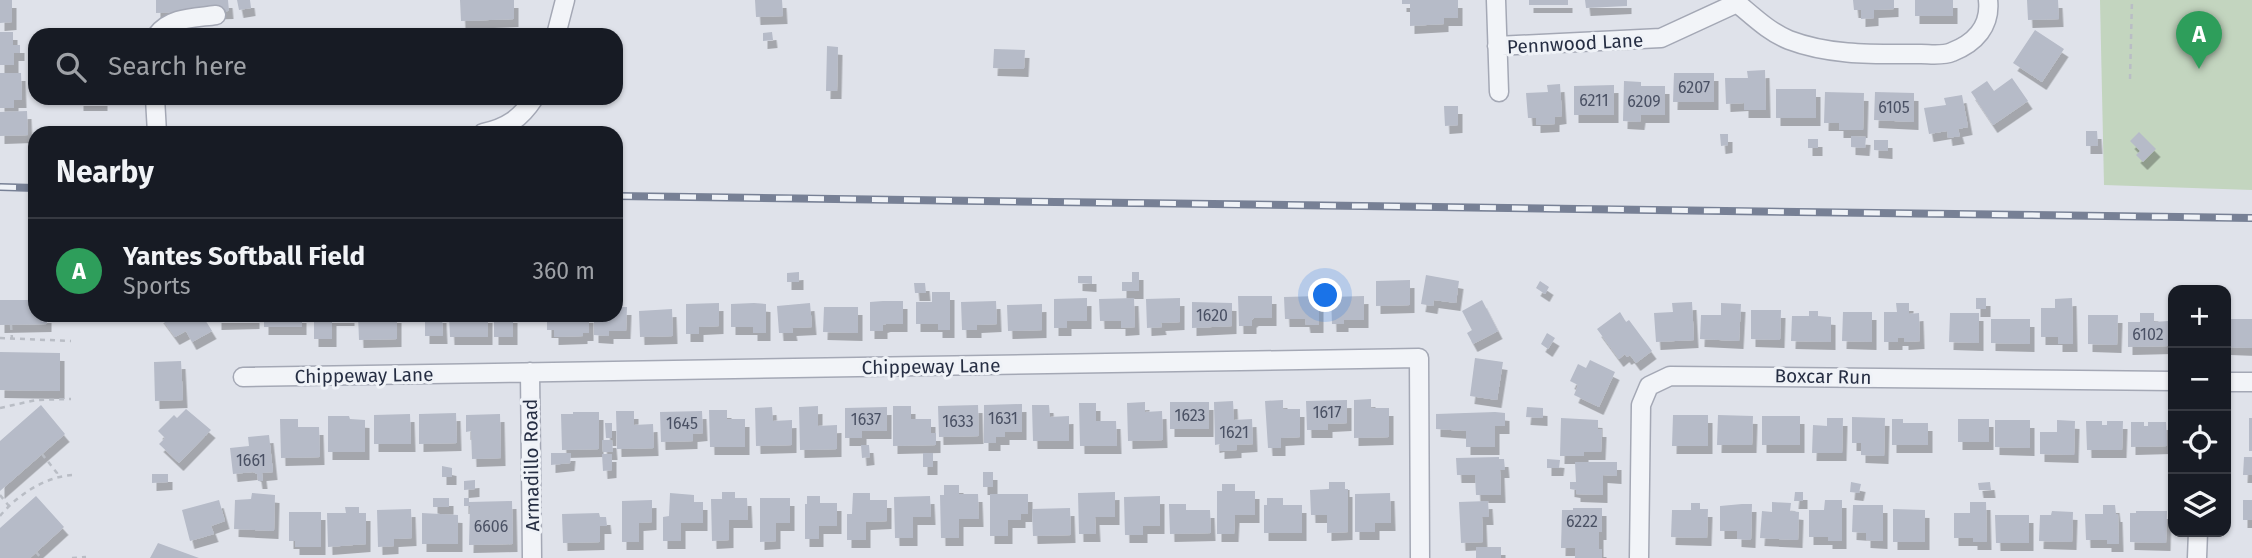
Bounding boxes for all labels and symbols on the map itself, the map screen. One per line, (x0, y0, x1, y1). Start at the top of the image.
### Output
pin: A (2176, 11, 2222, 69)
street label: Pennwood Lane (1506, 28, 1644, 59)
house number: 6207 (1678, 78, 1710, 97)
house number: 6211 (1579, 91, 1609, 110)
house number: 6209 (1627, 92, 1661, 111)
house number: 6105 (1878, 98, 1910, 117)
your location (1308, 278, 1342, 312)
house number: 1620 (1196, 306, 1228, 325)
house number: 6102 (2132, 325, 2164, 344)
street label: Chippeway Lane (861, 354, 1001, 379)
street label: Chippeway Lane (294, 363, 434, 388)
street label: Boxcar Run (1774, 364, 1872, 389)
street label: Armadillo Road (519, 399, 544, 531)
house number: 1617 (1313, 403, 1341, 422)
house number: 1623 (1174, 406, 1206, 425)
house number: 1631 (988, 409, 1018, 428)
house number: 1637 (851, 410, 881, 429)
house number: 1633 (942, 412, 974, 431)
house number: 1645 (666, 414, 698, 433)
house number: 1621 (1219, 423, 1249, 442)
house number: 1661 (236, 451, 266, 470)
house number: 6222 (1566, 512, 1598, 531)
house number: 6606 (474, 517, 508, 536)

